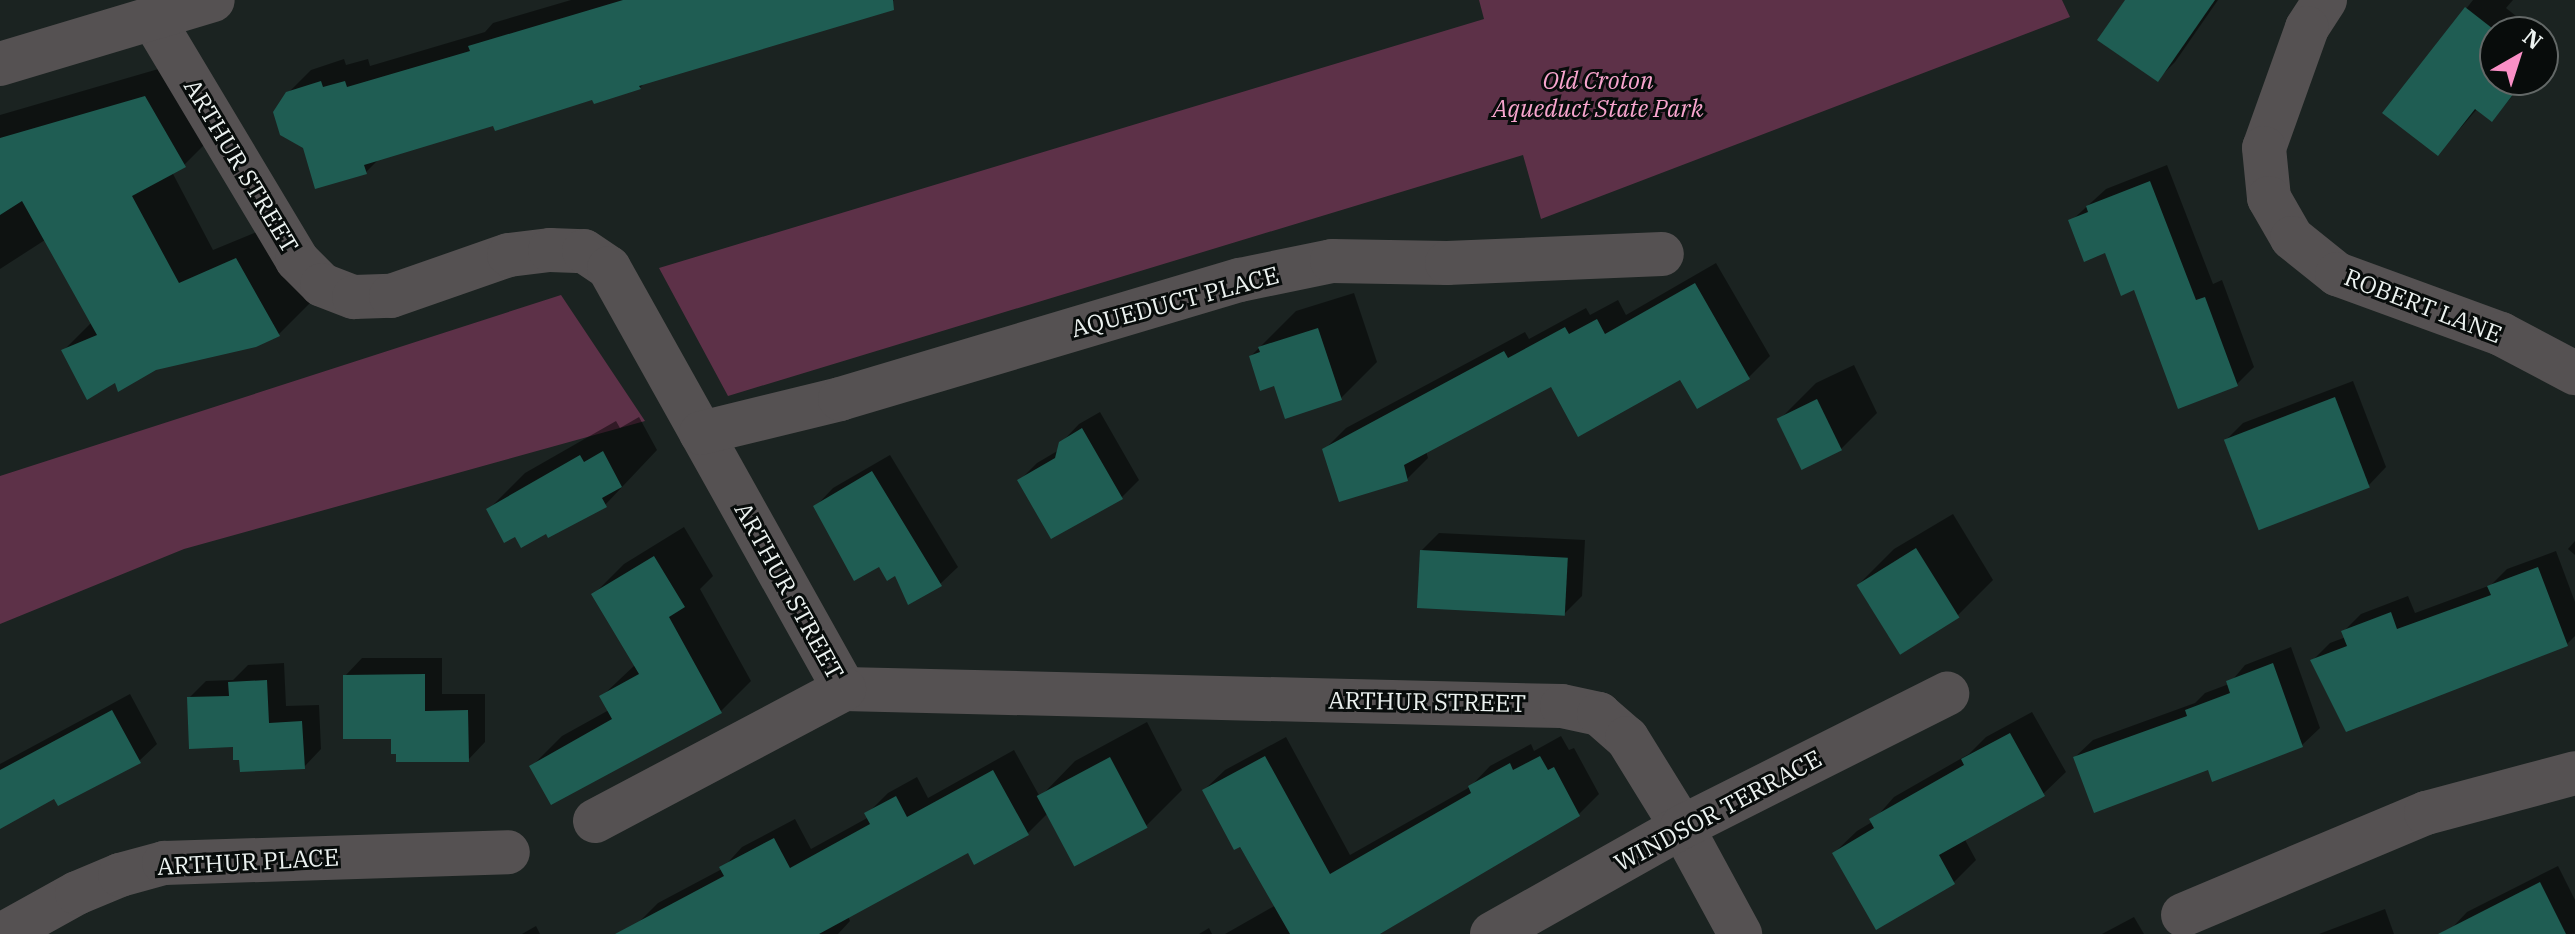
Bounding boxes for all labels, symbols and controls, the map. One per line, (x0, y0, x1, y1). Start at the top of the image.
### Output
north arrow (2479, 16, 2559, 96)
text: N (2517, 22, 2549, 55)
park label: Old Croton Aqueduct State Park (1493, 67, 1703, 123)
street label: ARTHUR STREET (178, 74, 304, 258)
street label: AQUEDUCT PLACE (1068, 260, 1282, 344)
street label: ROBERT LANE (2340, 263, 2506, 349)
street label: ARTHUR STREET (728, 497, 850, 685)
street label: ARTHUR STREET (1328, 686, 1526, 718)
street label: WINDSOR TERRACE (1609, 744, 1827, 878)
street label: ARTHUR PLACE (156, 843, 340, 881)

